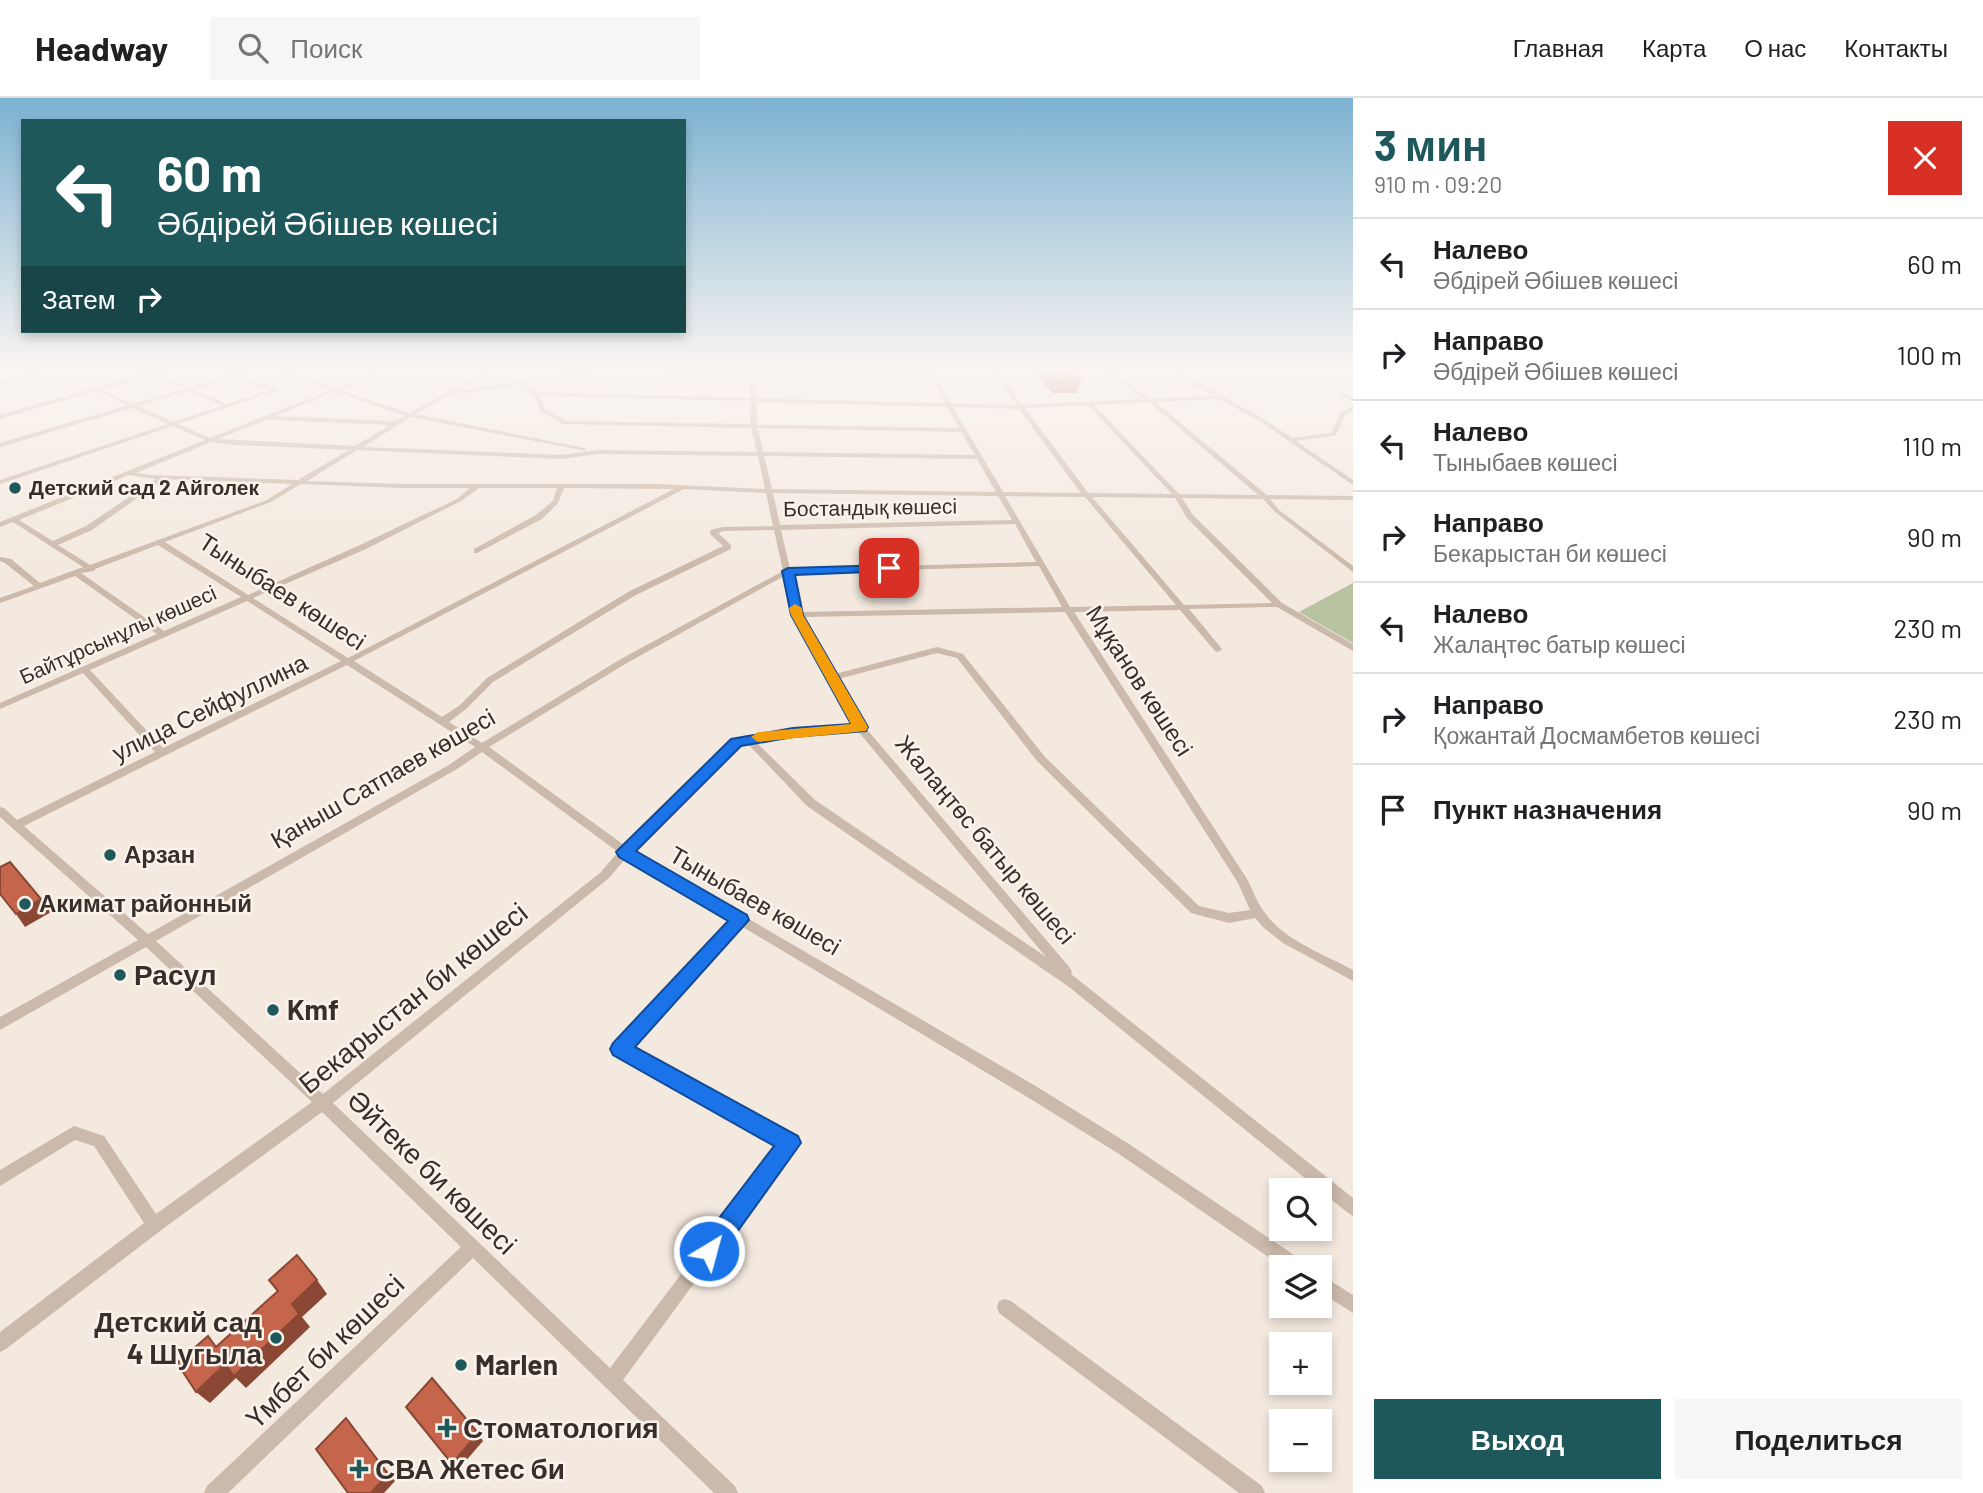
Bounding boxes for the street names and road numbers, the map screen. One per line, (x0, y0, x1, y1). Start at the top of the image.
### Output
street label: Бостандық көшесі (783, 492, 957, 521)
street label: Тыныбаев көшесі (194, 526, 371, 655)
street label: Байтұрсынұлы көшесі (15, 579, 220, 688)
street label: Мұқанов көшесі (1081, 599, 1200, 761)
street label: улица Сейфуллина (107, 646, 312, 767)
street label: Қаныш Сатпаев көшесі (265, 702, 500, 854)
street label: Жалаңтөс батыр көшесі (890, 729, 1082, 949)
street label: Тыныбаев көшесі (665, 839, 846, 960)
street label: Бекарыстан би көшесі (291, 894, 534, 1100)
street label: Әйтеке би көшесі (341, 1082, 524, 1261)
street label: Үмбет би көшесі (238, 1266, 410, 1434)

